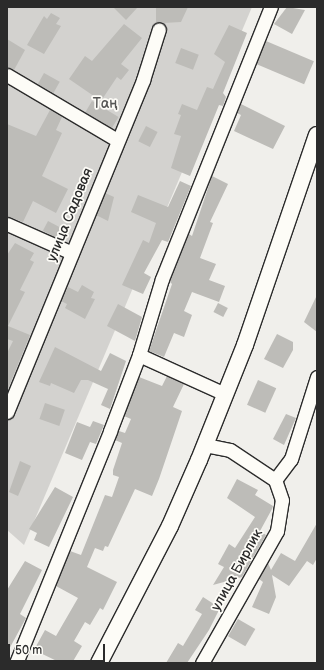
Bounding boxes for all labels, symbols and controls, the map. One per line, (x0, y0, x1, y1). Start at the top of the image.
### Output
park label: Таң (93, 96, 117, 112)
street label: улица Садовая (44, 166, 96, 264)
street label: улица Бирлик (208, 526, 266, 614)
scale bar (10, 636, 107, 662)
text: 50 m (15, 643, 42, 658)

